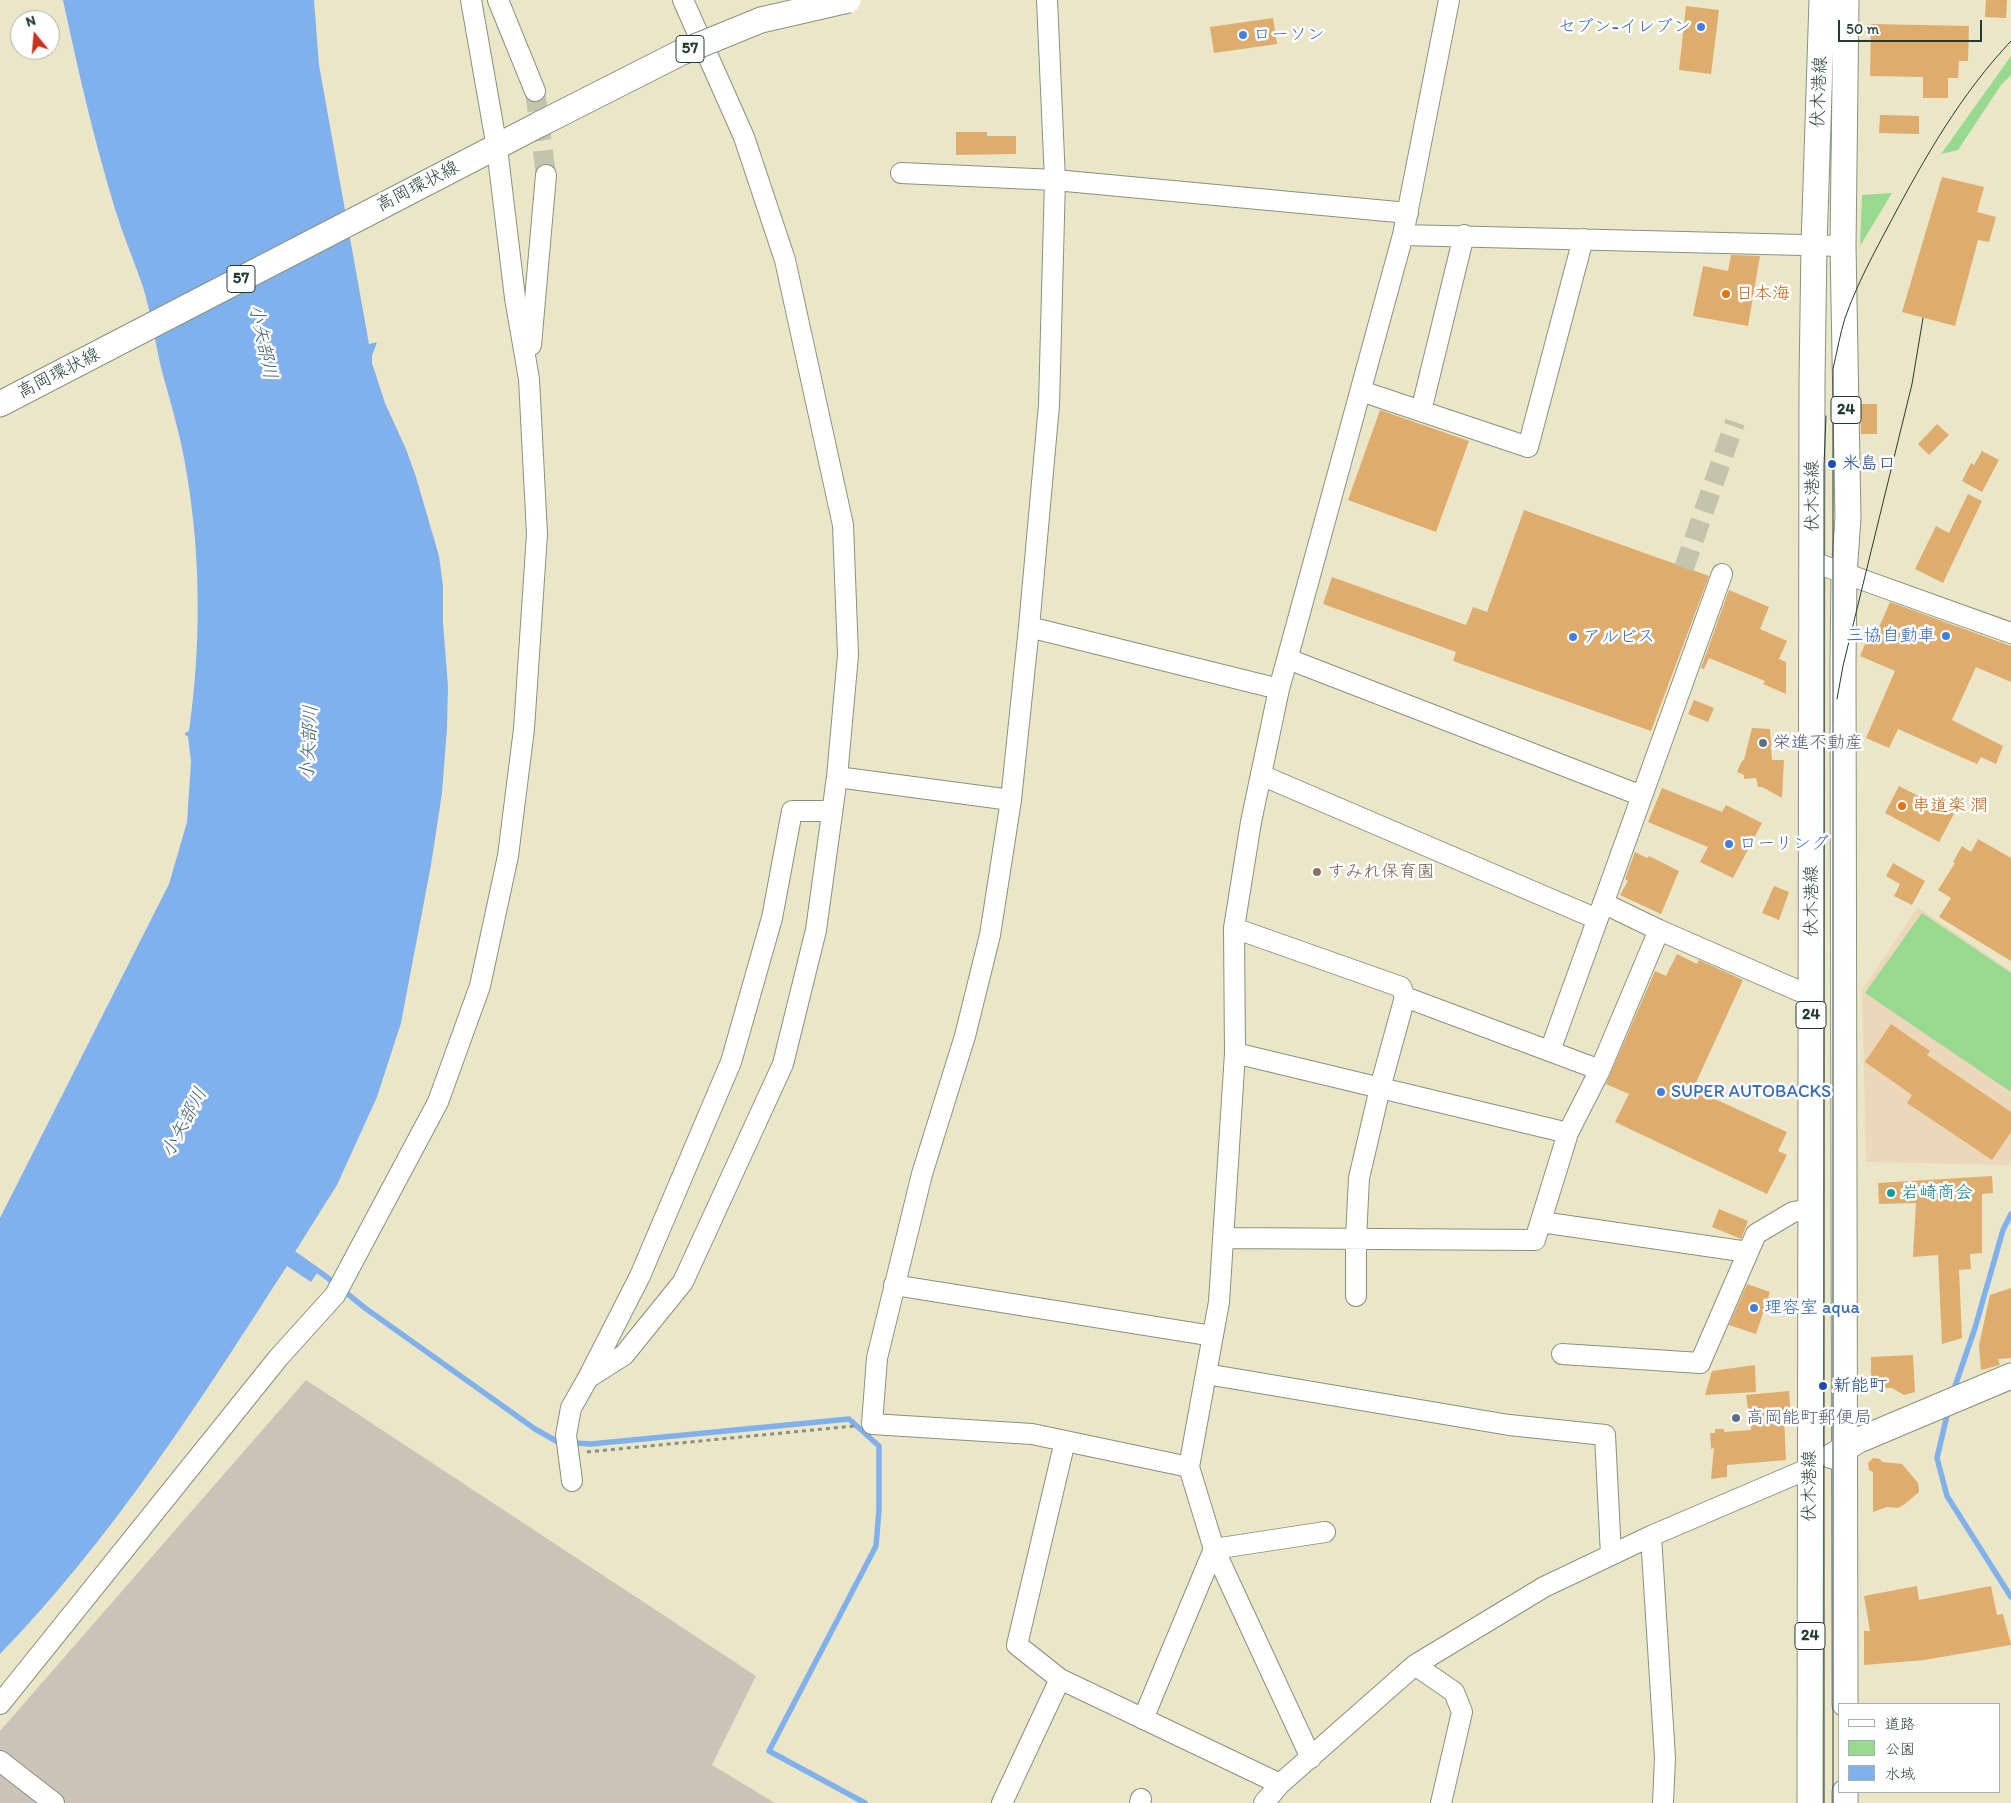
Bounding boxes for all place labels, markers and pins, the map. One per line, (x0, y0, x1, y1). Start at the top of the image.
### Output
place label: セブン-イレブン (1558, 16, 1691, 38)
marker: セブン-イレブン (1695, 21, 1707, 33)
place label: ローソン (1253, 24, 1325, 46)
marker: ローソン (1237, 29, 1249, 41)
place label: 日本海 (1736, 283, 1790, 305)
marker: 日本海 (1720, 288, 1732, 300)
place label: 米島口 (1842, 453, 1896, 475)
marker: 米島口 (1826, 458, 1838, 470)
place label: 三協自動車 (1846, 625, 1936, 647)
place label: アルビス (1583, 626, 1655, 648)
marker: 三協自動車 (1940, 630, 1952, 642)
marker: アルビス (1567, 631, 1579, 643)
place label: 栄進不動産 (1773, 732, 1863, 754)
marker: 栄進不動産 (1757, 737, 1769, 749)
place label: 串道楽 潤 (1912, 795, 1988, 817)
marker: 串道楽 潤 (1896, 800, 1908, 812)
place label: ローリング (1739, 833, 1829, 855)
marker: ローリング (1723, 838, 1735, 850)
place label: すみれ保育園 (1327, 861, 1435, 883)
marker: すみれ保育園 (1311, 866, 1323, 878)
place label: SUPER AUTOBACKS (1671, 1081, 1831, 1103)
marker: SUPER AUTOBACKS (1655, 1086, 1667, 1098)
place label: 岩崎商会 (1901, 1182, 1973, 1204)
marker: 岩崎商会 (1885, 1187, 1897, 1199)
place label: 理容室 aqua (1764, 1297, 1860, 1319)
marker: 理容室 aqua (1748, 1302, 1760, 1314)
place label: 新能町 (1833, 1375, 1887, 1397)
marker: 新能町 (1817, 1380, 1829, 1392)
place label: 高岡能町郵便局 (1746, 1407, 1872, 1429)
marker: 高岡能町郵便局 (1730, 1412, 1742, 1424)

